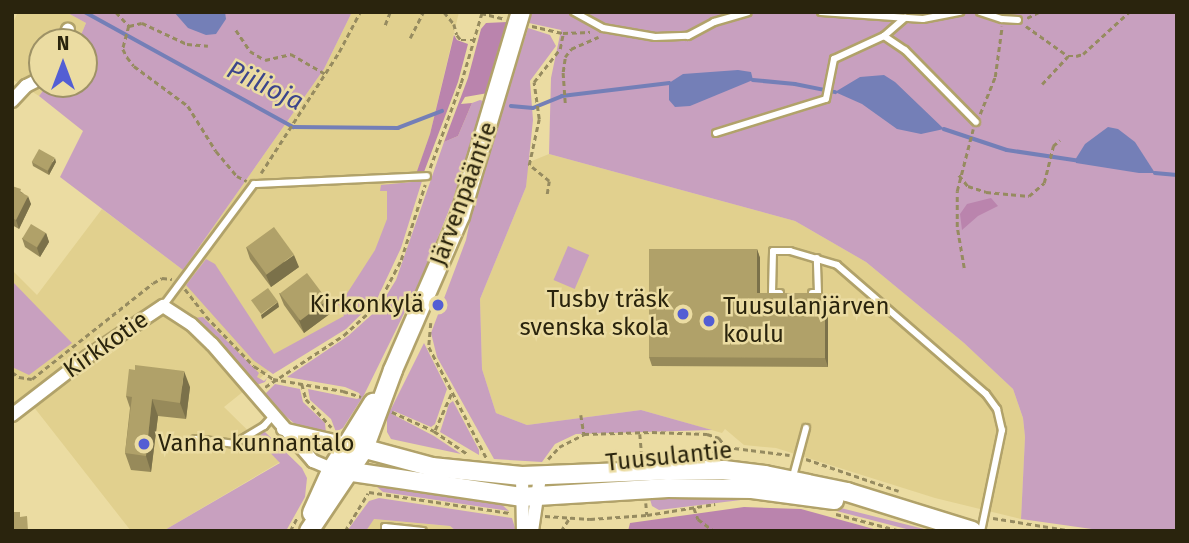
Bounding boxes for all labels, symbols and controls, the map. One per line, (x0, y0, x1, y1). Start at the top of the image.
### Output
north arrow (28, 28, 98, 98)
text: N (57, 32, 69, 55)
water label: Piilioja (222, 54, 308, 118)
street label: Järvenpääntie (425, 118, 503, 270)
place label: Tusby träsk svenska skola (520, 286, 669, 342)
place label: Kirkonkylä (310, 291, 424, 319)
place label: Tuusulanjärven koulu (723, 293, 889, 349)
marker: Kirkonkylä (430, 297, 446, 313)
street label: Kirkkotie (58, 305, 154, 385)
marker: Tusby träsk svenska skola (675, 306, 691, 322)
marker: Tuusulanjärven koulu (701, 313, 717, 329)
place label: Vanha kunnantalo (158, 430, 355, 458)
marker: Vanha kunnantalo (136, 436, 152, 452)
street label: Tuusulantie (604, 436, 734, 478)

